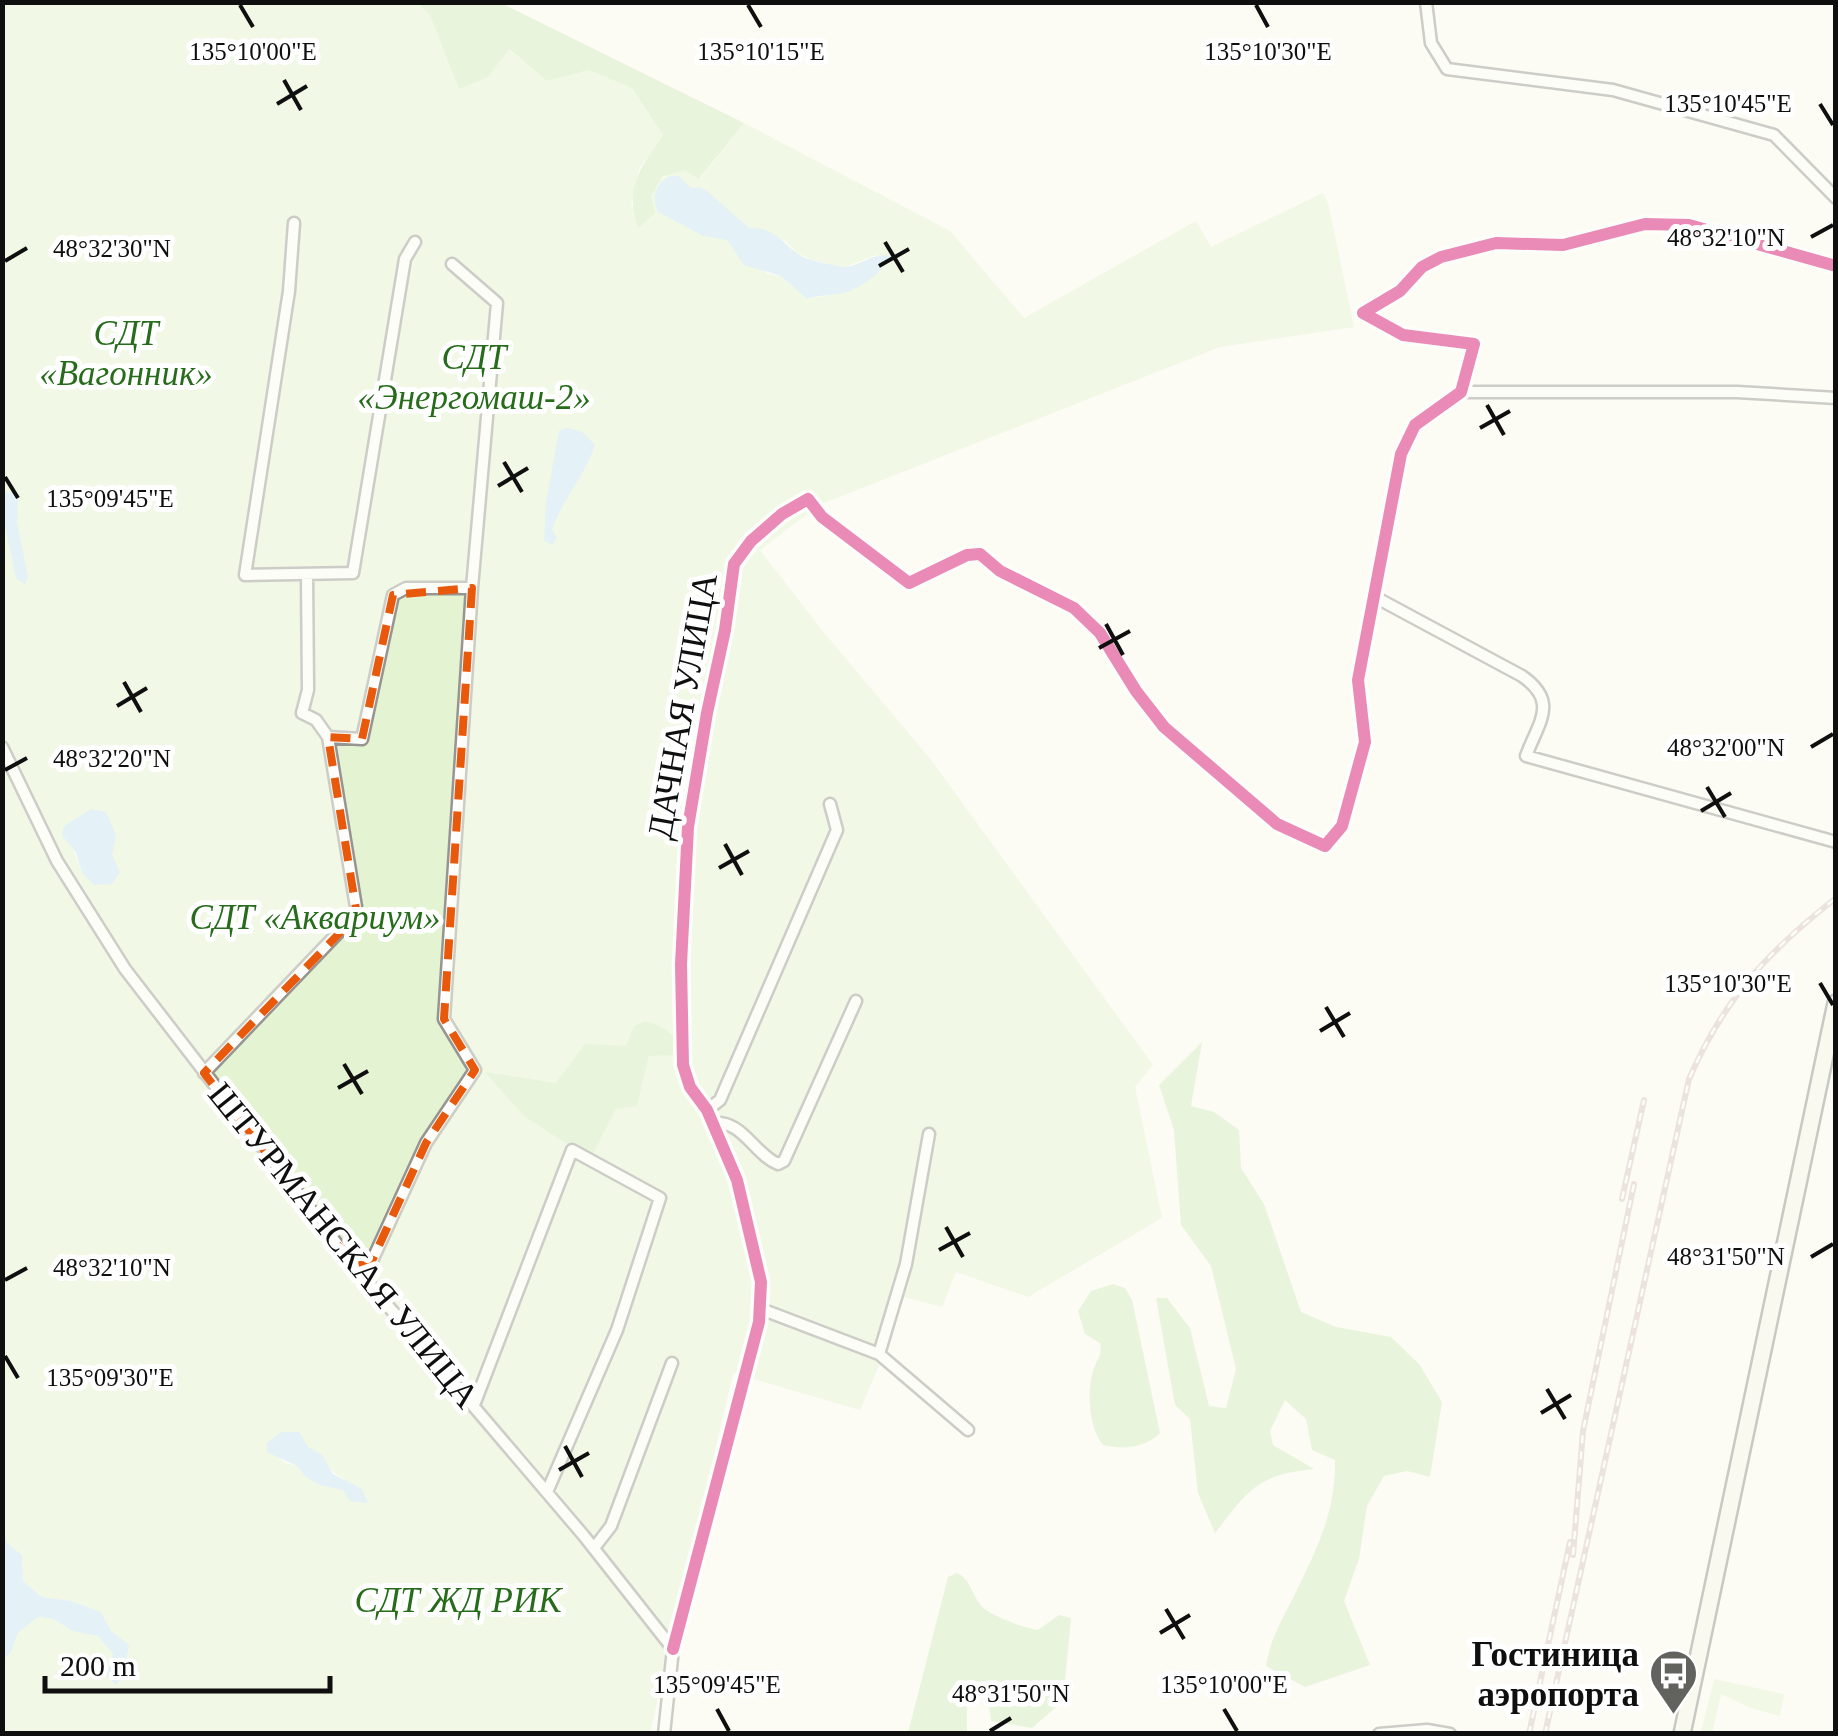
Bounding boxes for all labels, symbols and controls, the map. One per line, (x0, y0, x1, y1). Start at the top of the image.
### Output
text: 135°10'00"E (189, 38, 317, 65)
text: 135°10'15"E (697, 38, 825, 65)
text: 135°10'30"E (1204, 38, 1332, 65)
text: 135°10'45"E (1664, 90, 1792, 117)
text: 48°32'10"N (1667, 224, 1785, 251)
text: 48°32'30"N (53, 235, 171, 262)
park label: СДТ «Вагонник» (39, 314, 213, 393)
park label: СДТ «Энергомаш-2» (357, 338, 591, 417)
text: 135°09'45"E (46, 485, 174, 512)
street label: ДАЧНАЯ УЛИЦА (640, 569, 725, 842)
text: 48°32'00"N (1667, 734, 1785, 761)
text: 48°32'20"N (53, 745, 171, 772)
park label: СДТ «Аквариум» (189, 898, 441, 937)
text: 135°10'30"E (1664, 970, 1792, 997)
street label: ШТУРМАНСКАЯ УЛИЦА (200, 1075, 487, 1416)
text: 48°31'50"N (1667, 1243, 1785, 1270)
text: 48°32'10"N (53, 1254, 171, 1281)
text: 135°09'30"E (46, 1364, 174, 1391)
park label: СДТ ЖД РИК (355, 1581, 563, 1620)
scale bar (45, 1631, 330, 1693)
place label: Гостиница аэропорта (1471, 1635, 1639, 1714)
bus stop icon: Гостиница аэропорта (1648, 1648, 1700, 1716)
text: 200 m (60, 1649, 136, 1682)
text: 135°09'45"E (653, 1671, 781, 1698)
text: 135°10'00"E (1160, 1671, 1288, 1698)
text: 48°31'50"N (952, 1680, 1070, 1707)

